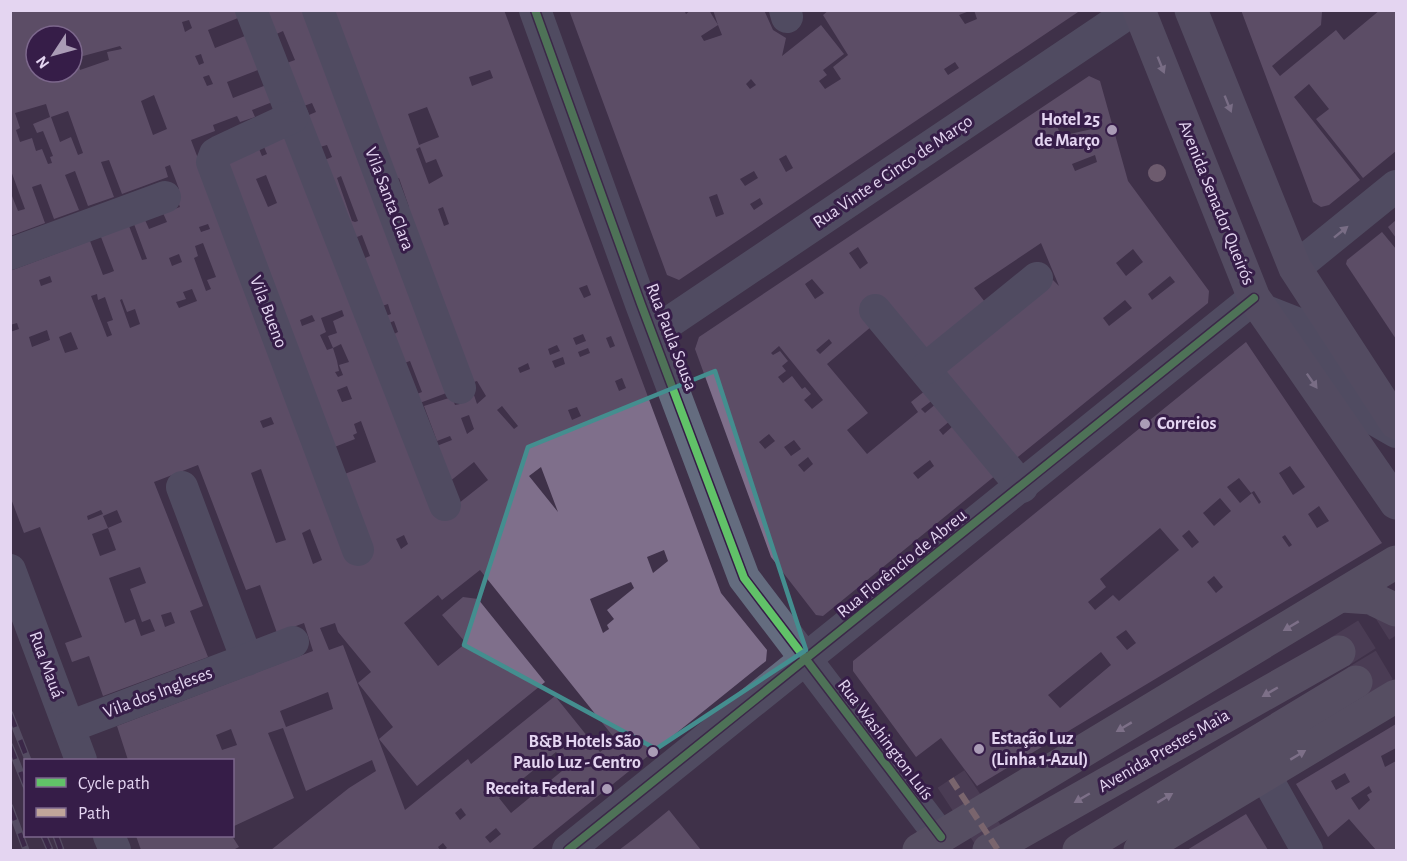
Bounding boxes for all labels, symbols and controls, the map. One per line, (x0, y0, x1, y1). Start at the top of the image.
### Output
north arrow (24, 24, 84, 84)
text: N (33, 53, 52, 71)
one-way arrow (1157, 56, 1166, 74)
one-way arrow (1224, 95, 1233, 113)
place label: Hotel 25 de Março (1035, 111, 1100, 150)
street label: Rua Vinte e Cinco de Março (810, 112, 976, 232)
street label: Avenida Senador Queirós (1175, 118, 1257, 288)
marker: Hotel 25 de Março (1105, 123, 1119, 137)
street label: Vila Santa Clara (361, 145, 417, 253)
one-way arrow (1333, 226, 1348, 238)
street label: Vila Bueno (246, 274, 290, 351)
street label: Rua Paula Sousa (642, 281, 700, 393)
one-way arrow (1306, 372, 1318, 388)
place label: Correios (1157, 415, 1216, 433)
marker: Correios (1138, 417, 1152, 431)
street label: Rua Florêncio de Abreu (834, 506, 970, 622)
one-way arrow (1283, 621, 1299, 632)
street label: Rua Mauá (26, 629, 66, 701)
street label: Vila dos Ingleses (101, 664, 215, 722)
street label: Rua Washington Luís (834, 676, 936, 804)
one-way arrow (1262, 686, 1278, 697)
street label: Avenida Prestes Maia (1095, 706, 1233, 796)
one-way arrow (1116, 721, 1132, 732)
place label: Estação Luz (Linha 1-Azul) (991, 730, 1088, 769)
place label: B&B Hotels São Paulo Luz - Centro (513, 733, 641, 772)
marker: Estação Luz (Linha 1-Azul) (972, 742, 986, 756)
marker: B&B Hotels São Paulo Luz - Centro (646, 745, 660, 759)
one-way arrow (1290, 750, 1306, 761)
legend (24, 759, 234, 837)
text: Cycle path (78, 775, 150, 793)
place label: Receita Federal (485, 780, 595, 798)
marker: Receita Federal (600, 782, 614, 796)
one-way arrow (1073, 793, 1090, 803)
one-way arrow (1157, 793, 1173, 804)
text: Path (78, 805, 110, 823)

